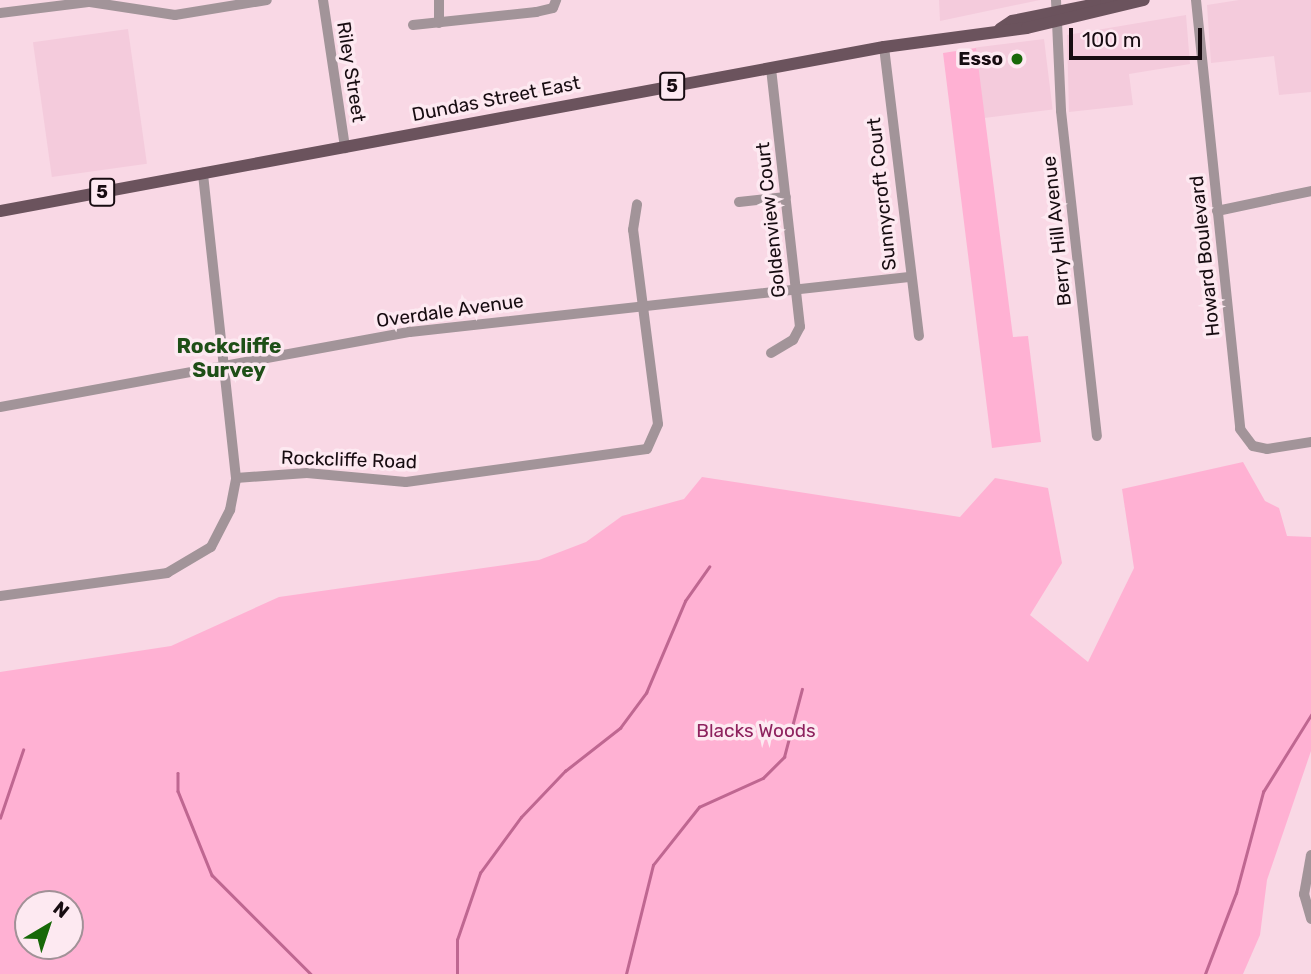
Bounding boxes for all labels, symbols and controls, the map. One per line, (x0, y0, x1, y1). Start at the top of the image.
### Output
scale bar (1073, 14, 1206, 58)
street label: Riley Street (332, 20, 370, 124)
text: 100 m (1082, 27, 1141, 52)
place label: Esso (958, 48, 1003, 70)
marker: Esso (1009, 51, 1025, 67)
street label: Dundas Street East (410, 72, 582, 126)
road number: 5 (658, 72, 686, 100)
street label: Sunnycroft Court (863, 116, 901, 272)
street label: Goldenview Court (751, 141, 791, 299)
street label: Berry Hill Avenue (1038, 154, 1076, 308)
street label: Howard Boulevard (1185, 174, 1225, 338)
road number: 5 (88, 177, 116, 206)
street label: Overdale Avenue (375, 289, 525, 333)
district label: Rockcliffe Survey (176, 333, 282, 383)
street label: Rockcliffe Road (281, 446, 417, 474)
park label: Blacks Woods (696, 720, 816, 742)
north arrow (14, 890, 84, 960)
text: N (49, 897, 74, 923)

